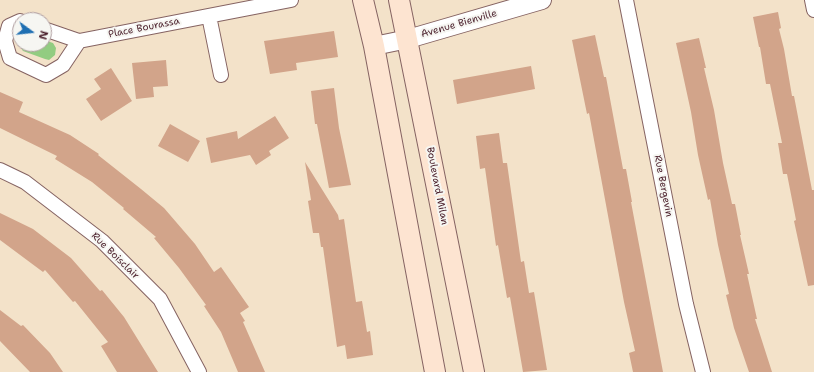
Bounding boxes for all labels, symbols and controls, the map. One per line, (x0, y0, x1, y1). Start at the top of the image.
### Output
street label: Avenue Bienville (420, 7, 498, 41)
north arrow (12, 12, 52, 52)
street label: Place Bourassa (107, 15, 181, 41)
text: N (35, 29, 51, 41)
street label: Boulevard Milan (424, 146, 450, 226)
street label: Rue Bergevin (651, 154, 675, 218)
street label: Rue Boisclair (89, 230, 141, 282)

